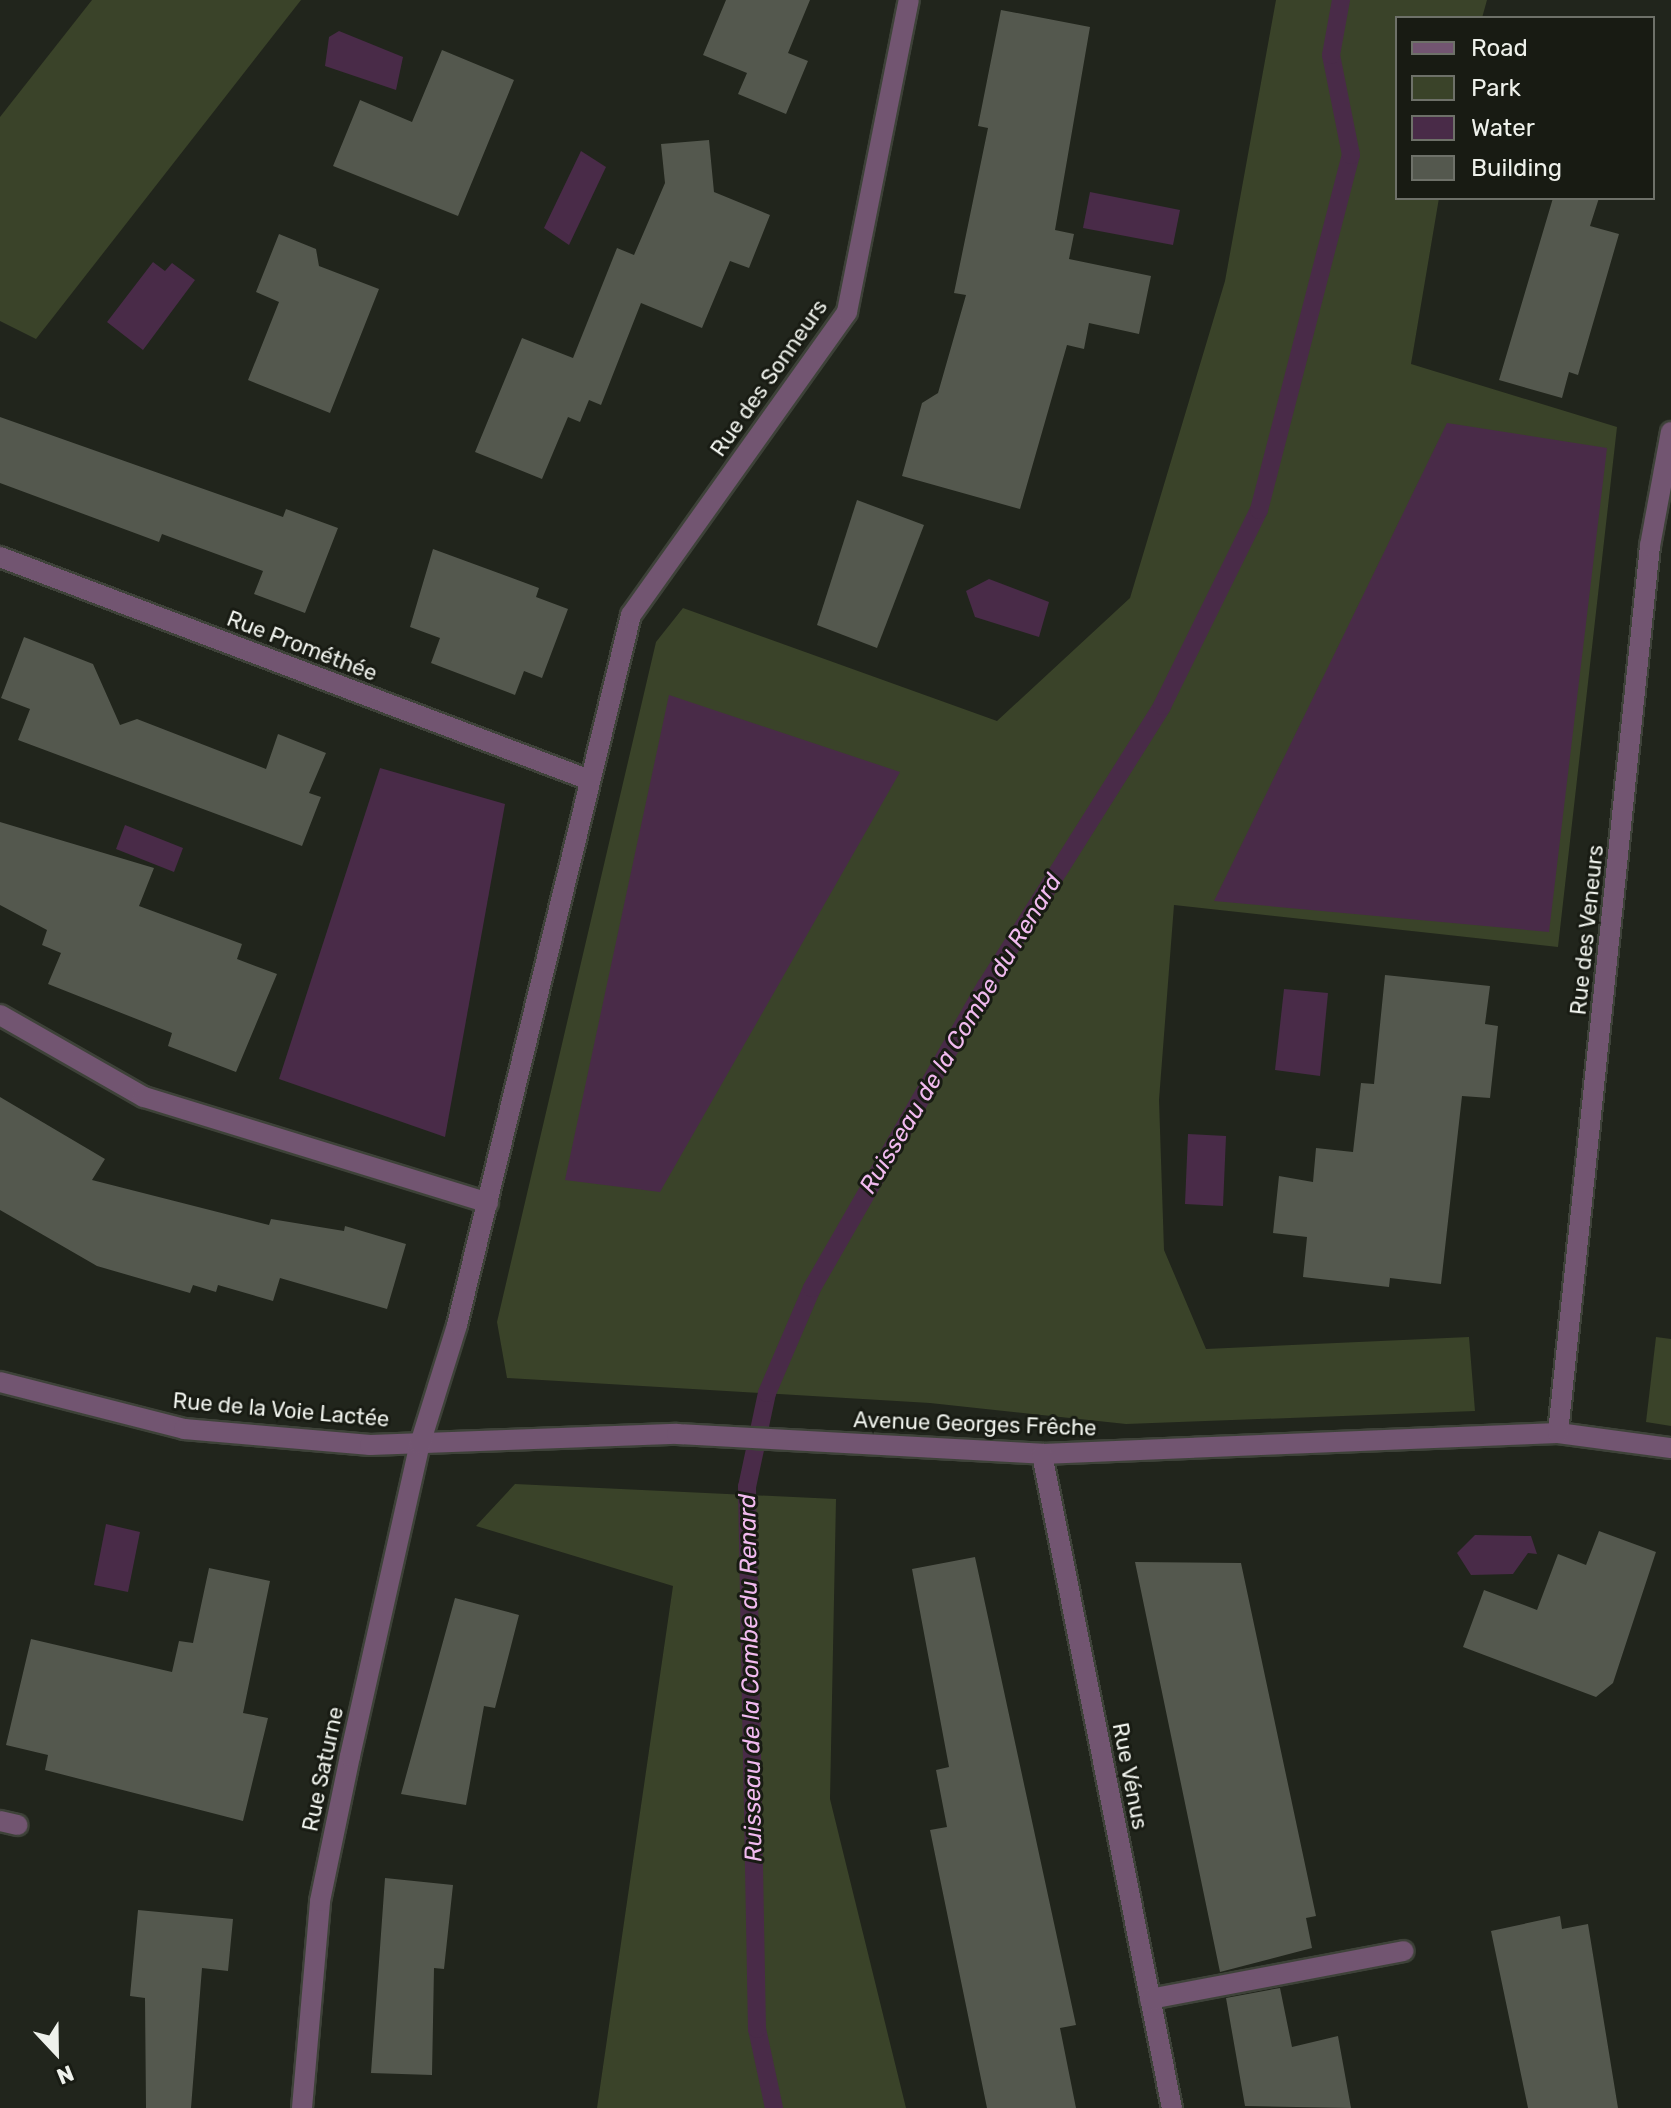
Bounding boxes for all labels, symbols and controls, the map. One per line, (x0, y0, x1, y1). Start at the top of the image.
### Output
legend (1395, 16, 1655, 200)
text: Road (1471, 34, 1528, 62)
text: Park (1471, 74, 1521, 102)
text: Water (1471, 114, 1535, 142)
text: Building (1471, 154, 1562, 182)
street label: Rue des Sonneurs (705, 294, 833, 462)
street label: Rue Prométhée (223, 605, 381, 687)
street label: Rue des Veneurs (1565, 843, 1609, 1017)
water label: Ruisseau de la Combe du Renard (854, 869, 1068, 1199)
street label: Rue de la Voie Lactée (171, 1387, 391, 1433)
street label: Avenue Georges Frêche (853, 1407, 1097, 1441)
water label: Ruisseau de la Combe du Renard (733, 1494, 769, 1862)
street label: Rue Saturne (297, 1704, 349, 1834)
street label: Rue Vénus (1107, 1720, 1153, 1832)
north arrow (16, 2012, 96, 2092)
text: N (53, 2059, 78, 2090)

